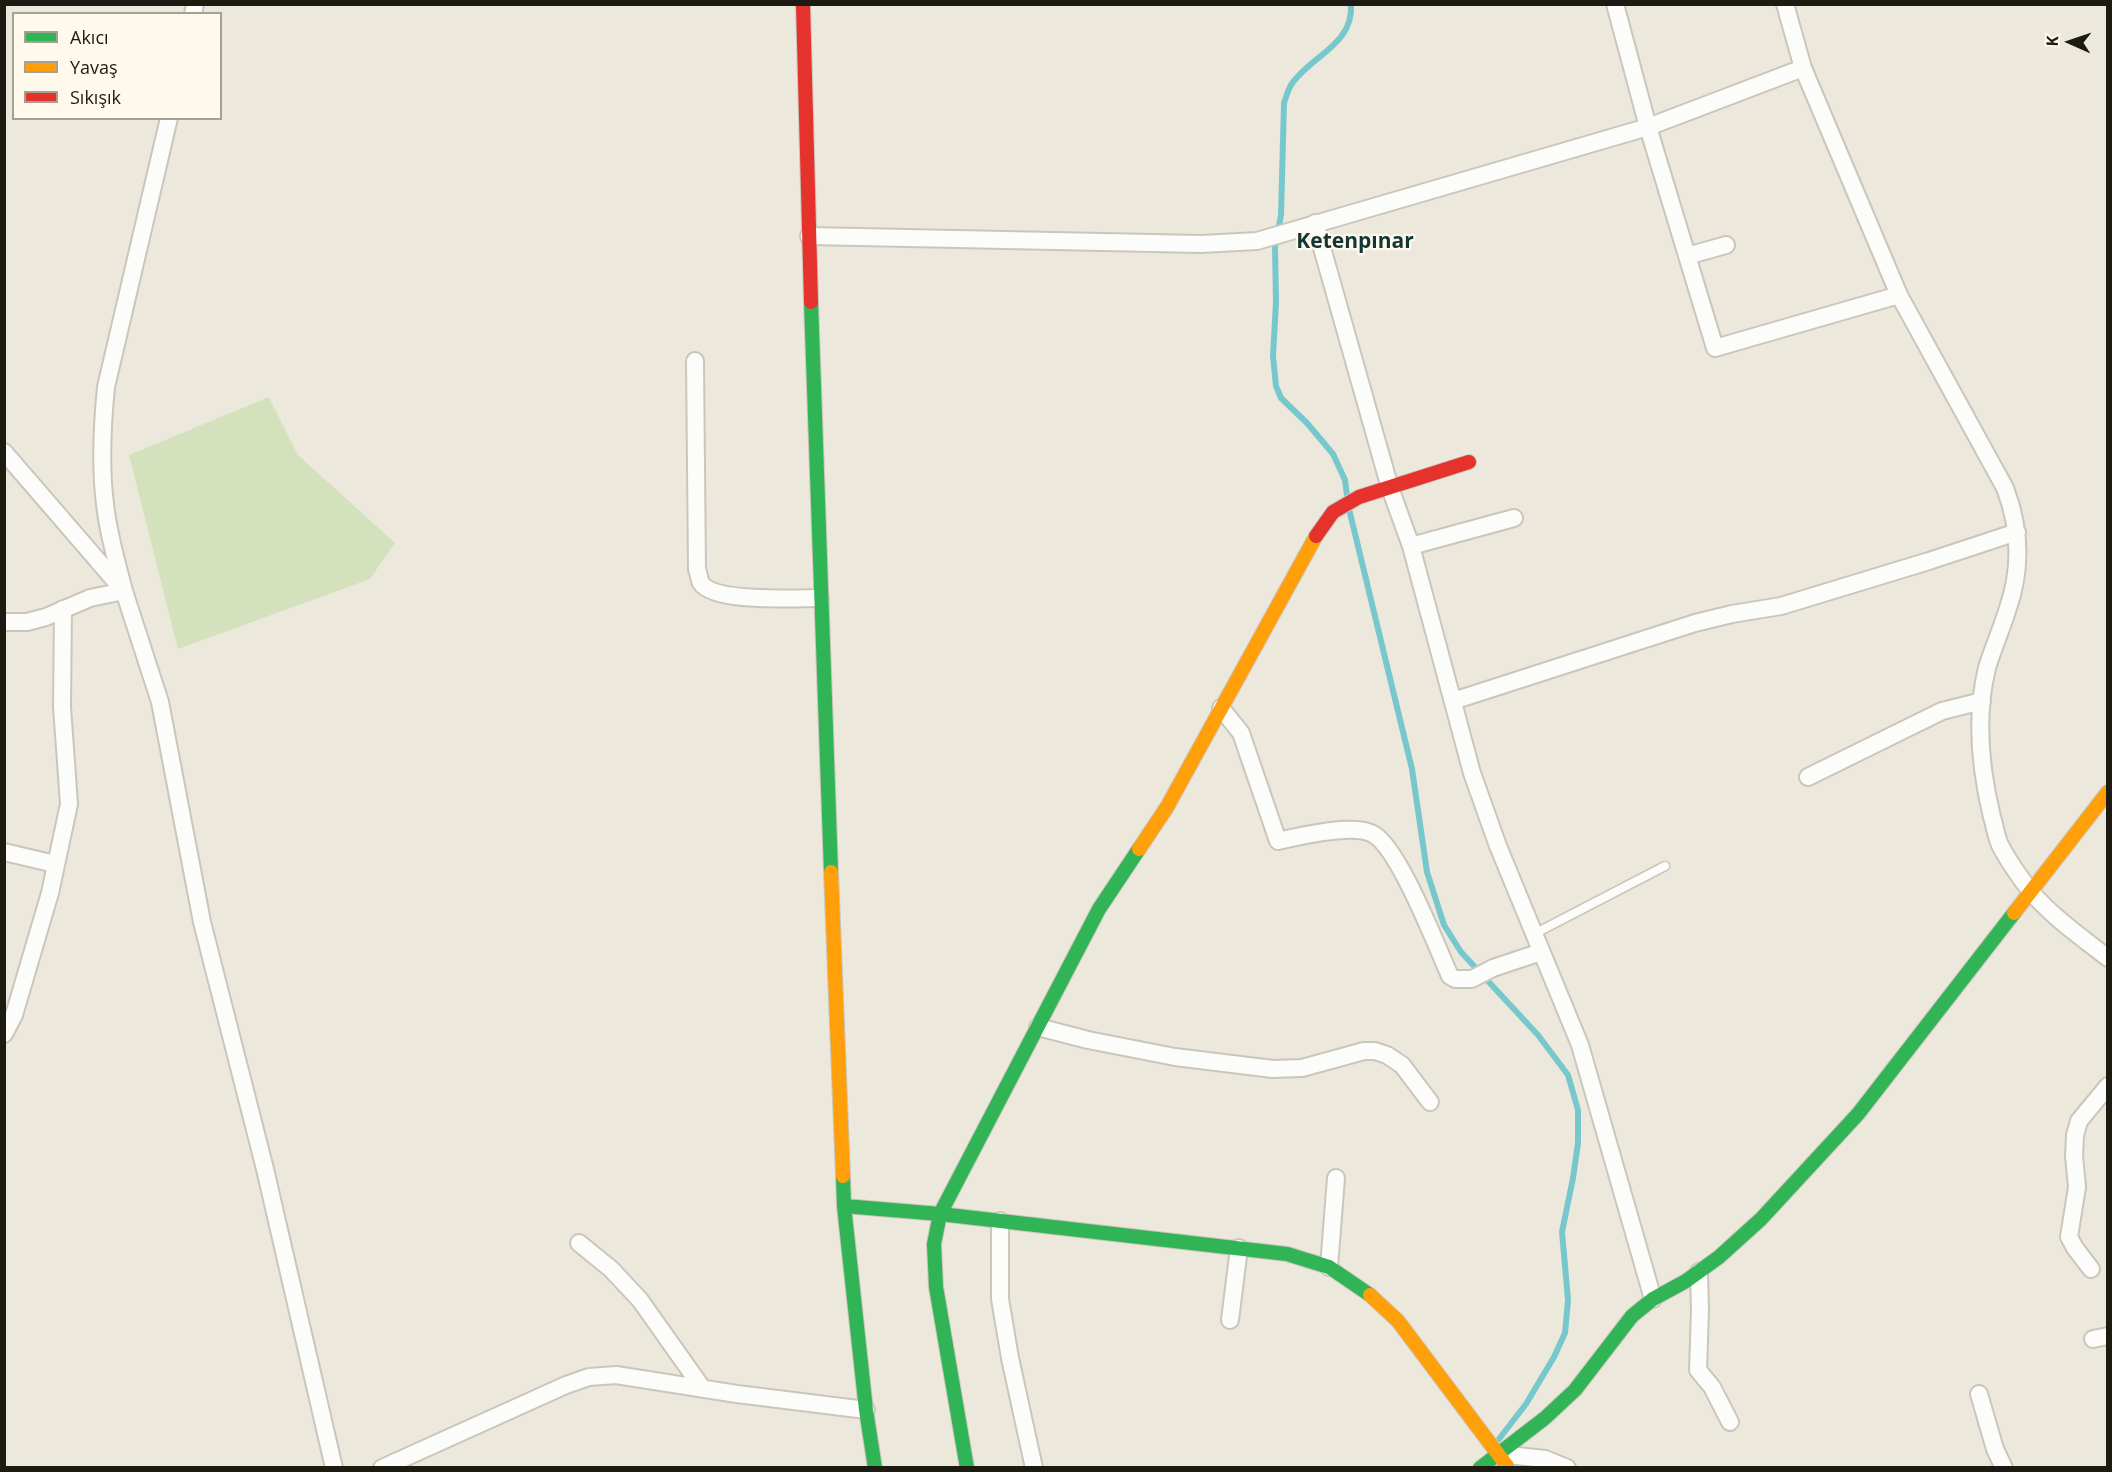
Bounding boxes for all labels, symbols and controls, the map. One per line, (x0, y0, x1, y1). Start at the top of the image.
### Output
legend (12, 12, 222, 120)
north arrow (2040, 12, 2100, 72)
text: Akıcı (70, 25, 109, 49)
text: K (2041, 35, 2063, 47)
text: Yavaş (70, 55, 118, 79)
text: Sıkışık (70, 85, 121, 109)
district label: Ketenpınar (1296, 229, 1414, 255)

